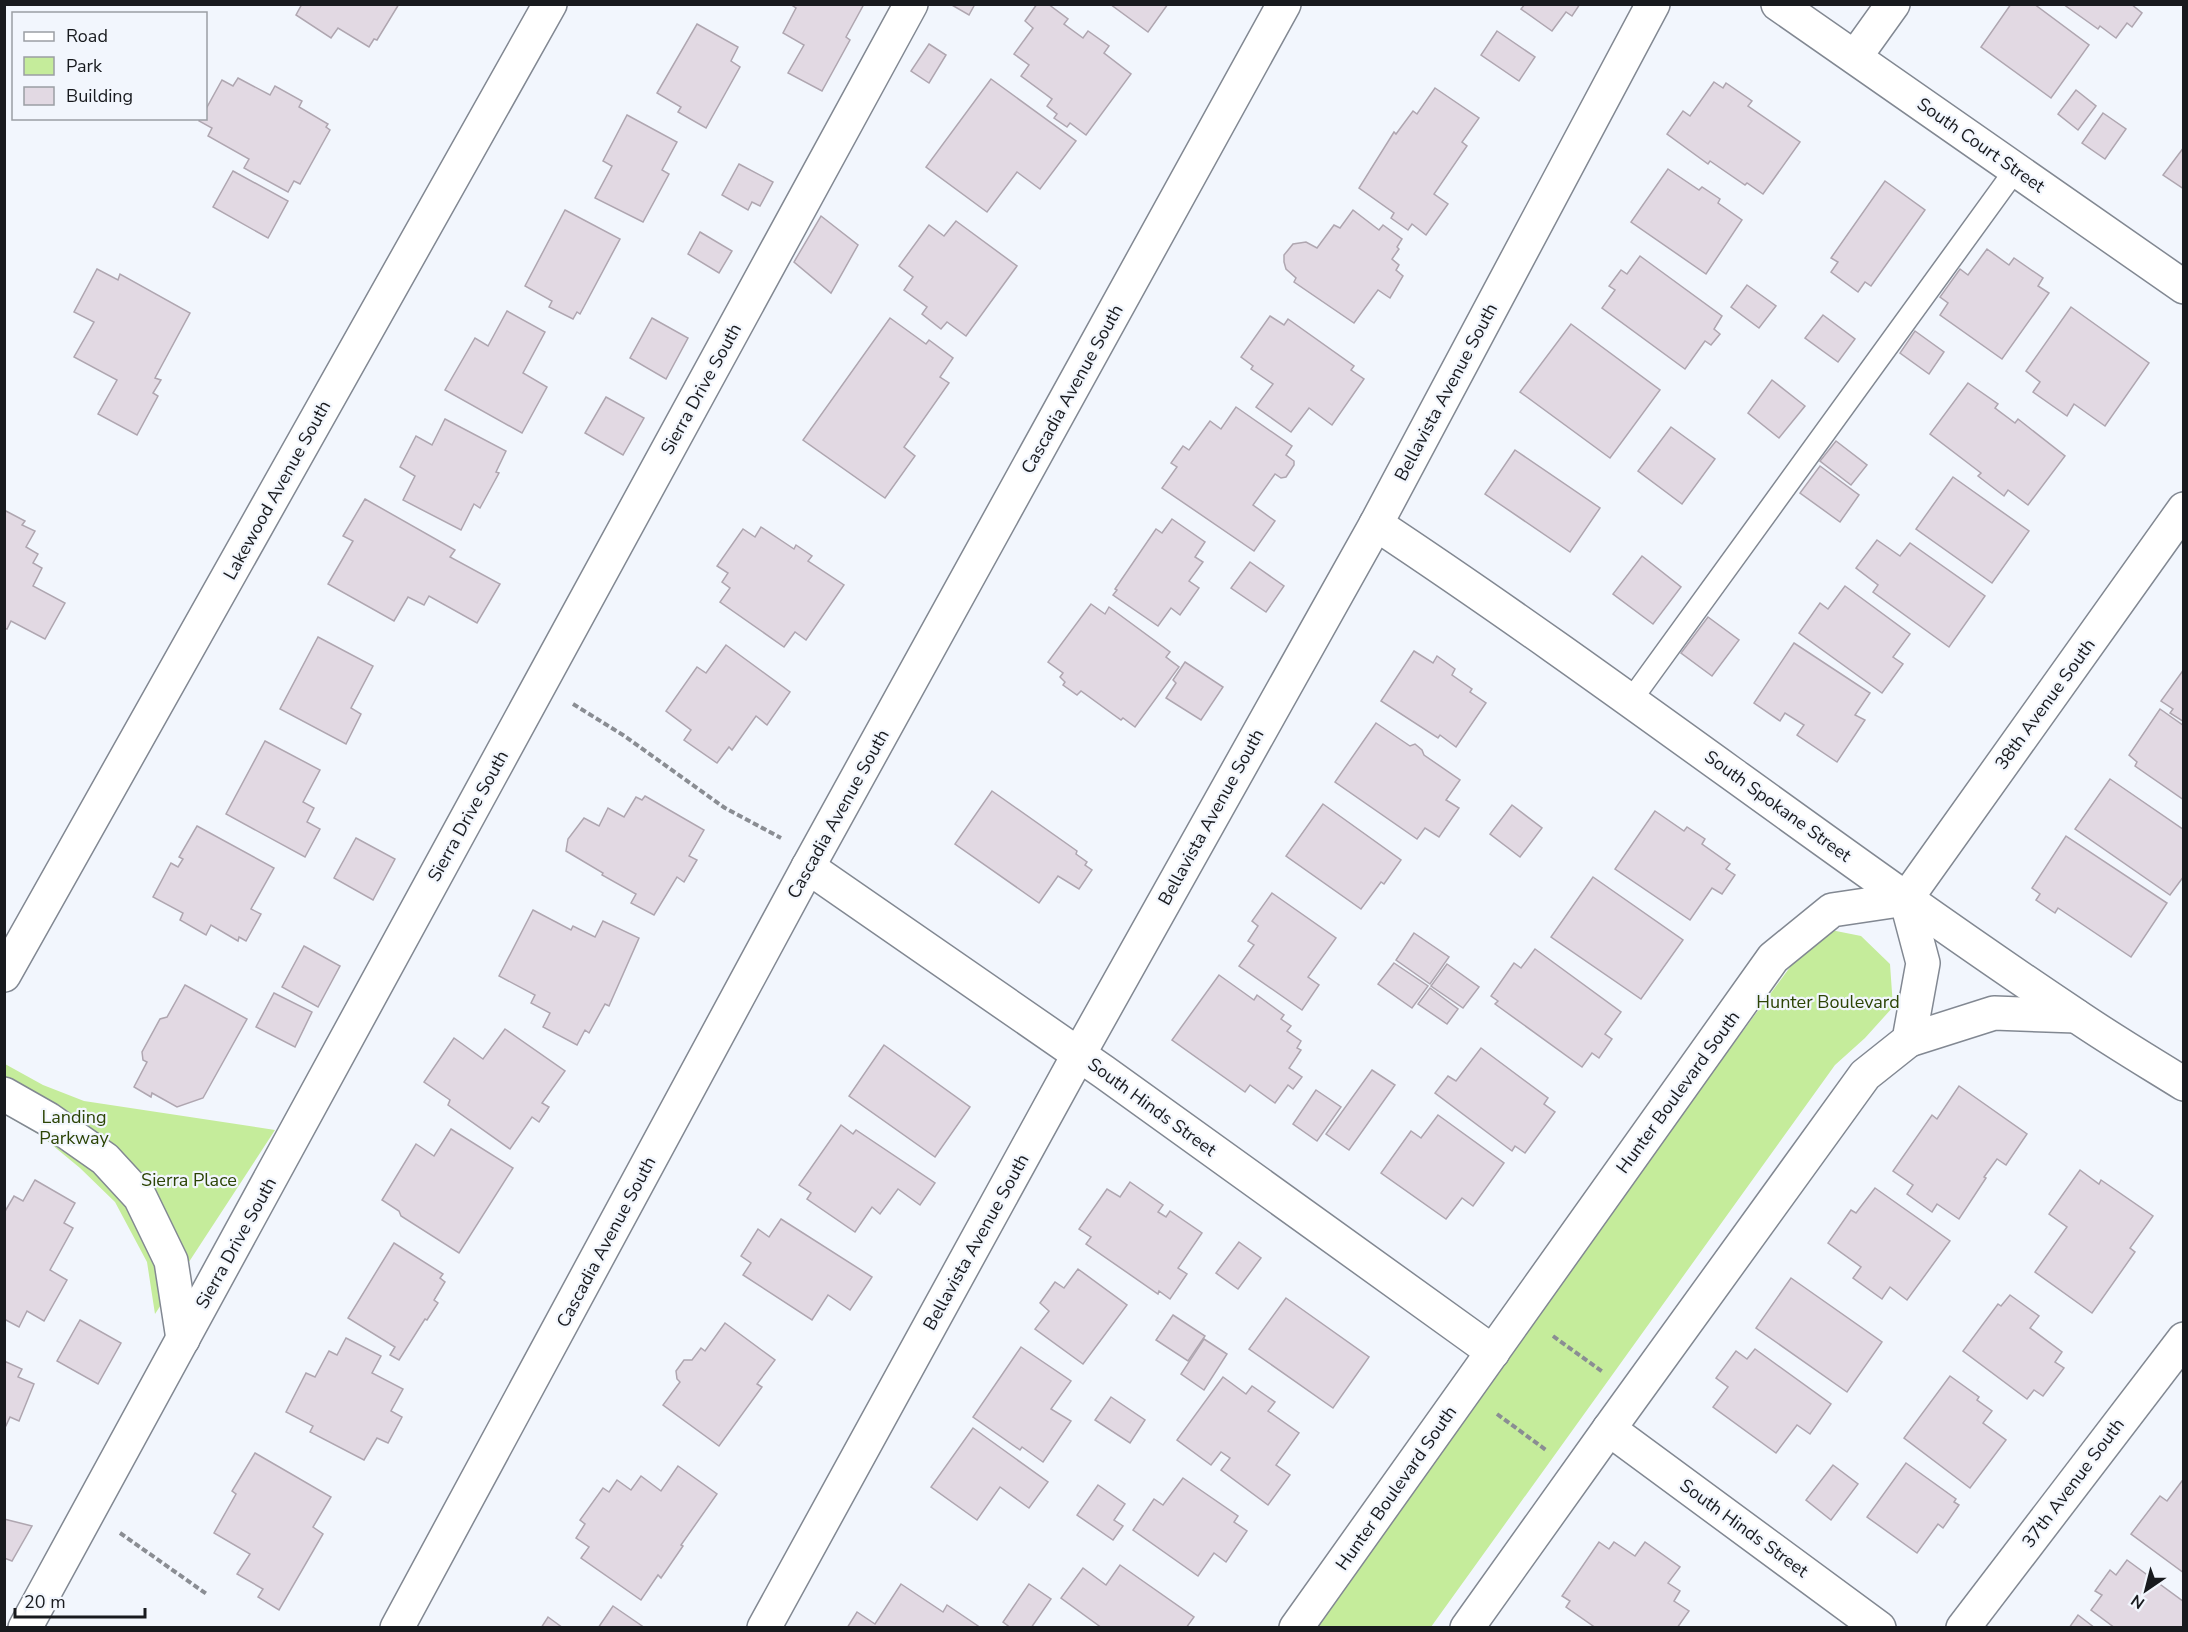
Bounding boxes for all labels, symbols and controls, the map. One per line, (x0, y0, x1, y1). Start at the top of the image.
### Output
legend (12, 12, 207, 120)
text: Road (66, 24, 108, 48)
text: Park (66, 54, 103, 78)
text: Building (66, 84, 133, 108)
street label: South Court Street (1912, 92, 2050, 198)
street label: Bellavista Avenue South (1389, 299, 1503, 485)
street label: Cascadia Avenue South (1015, 300, 1129, 478)
street label: Sierra Drive South (655, 319, 747, 459)
street label: Lakewood Avenue South (218, 396, 336, 584)
street label: 38th Avenue South (1989, 634, 2101, 774)
street label: Cascadia Avenue South (781, 725, 895, 903)
street label: Bellavista Avenue South (1153, 725, 1269, 909)
street label: South Spokane Street (1700, 745, 1857, 868)
street label: Sierra Drive South (422, 746, 514, 886)
park label: Hunter Boulevard (1756, 990, 1900, 1014)
street label: Hunter Boulevard South (1611, 1006, 1745, 1178)
street label: South Hinds Street (1083, 1052, 1222, 1162)
park label: Landing Parkway (39, 1105, 109, 1150)
street label: Bellavista Avenue South (918, 1150, 1034, 1334)
street label: Cascadia Avenue South (551, 1152, 661, 1332)
park label: Sierra Place (141, 1168, 237, 1192)
street label: Sierra Drive South (190, 1173, 282, 1313)
street label: Hunter Boulevard South (1330, 1401, 1462, 1575)
street label: 37th Avenue South (2016, 1413, 2130, 1553)
street label: South Hinds Street (1675, 1473, 1814, 1583)
north arrow (2116, 1560, 2176, 1620)
scale bar (15, 1581, 146, 1619)
text: N (2127, 1589, 2149, 1614)
text: 20 m (24, 1590, 66, 1614)

